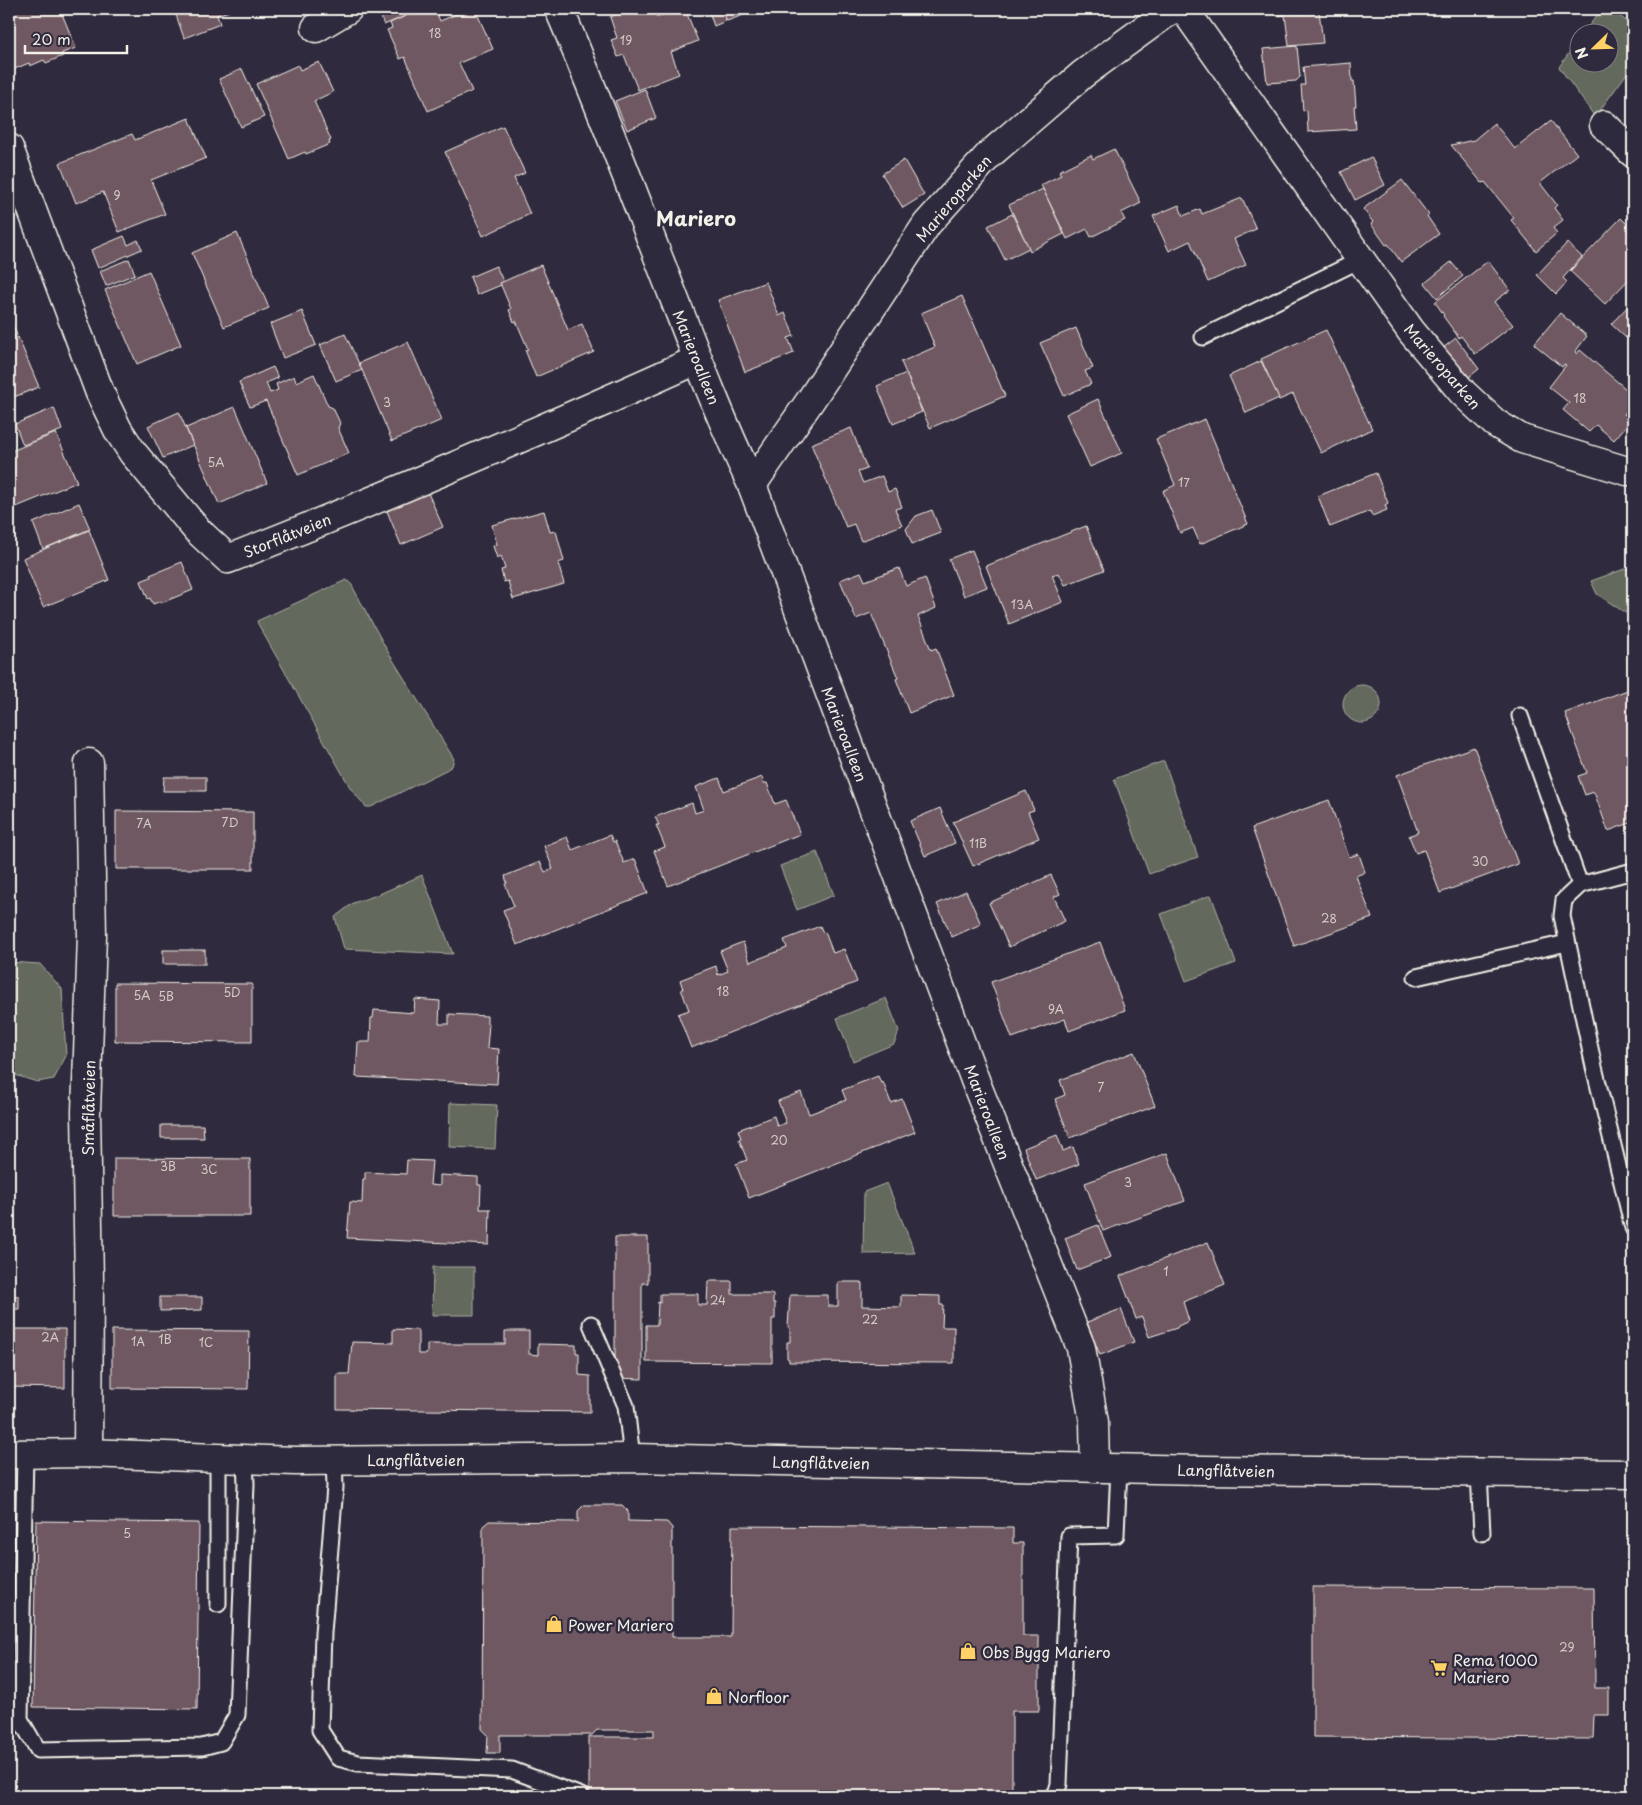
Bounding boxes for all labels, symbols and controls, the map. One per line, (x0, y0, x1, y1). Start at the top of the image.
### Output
scale bar (25, 22, 128, 54)
north arrow (1570, 22, 1620, 72)
house number: 18 (429, 24, 441, 42)
text: 20 m (32, 27, 71, 50)
house number: 19 (620, 31, 632, 49)
text: N (1570, 44, 1593, 62)
street label: Marieroparken (910, 150, 996, 246)
house number: 9 (113, 186, 121, 204)
district label: Mariero (656, 203, 736, 233)
street label: Marieroalleen (668, 306, 726, 408)
street label: Marieroparken (1399, 318, 1487, 414)
house number: 18 (1574, 389, 1586, 407)
house number: 3 (383, 393, 391, 411)
house number: 5A (208, 453, 224, 471)
house number: 17 (1178, 473, 1190, 491)
street label: Storflåtveien (240, 507, 334, 563)
house number: 13A (1011, 595, 1033, 613)
street label: Marieroalleen (816, 683, 874, 785)
house number: 7D (222, 813, 238, 831)
house number: 7A (136, 814, 152, 832)
house number: 11B (969, 834, 987, 852)
house number: 30 (1472, 852, 1489, 870)
house number: 28 (1321, 909, 1337, 927)
house number: 18 (717, 982, 729, 1000)
house number: 5D (223, 983, 241, 1001)
house number: 5A (134, 986, 150, 1004)
house number: 5B (158, 987, 174, 1005)
house number: 9A (1048, 1000, 1064, 1018)
street label: Småflåtveien (76, 1060, 100, 1156)
street label: Marieroalleen (959, 1061, 1017, 1163)
house number: 7 (1098, 1078, 1105, 1096)
house number: 20 (770, 1131, 788, 1149)
house number: 3B (160, 1157, 176, 1175)
house number: 3C (200, 1160, 218, 1178)
house number: 3 (1124, 1173, 1132, 1191)
house number: 1 (1163, 1262, 1169, 1280)
house number: 24 (710, 1291, 726, 1309)
house number: 22 (862, 1310, 878, 1328)
house number: 2A (41, 1328, 59, 1346)
house number: 1B (158, 1330, 172, 1348)
house number: 1A (131, 1332, 145, 1350)
house number: 1C (199, 1333, 213, 1351)
street label: Langflåtveien (367, 1448, 465, 1471)
street label: Langflåtveien (772, 1450, 870, 1474)
street label: Langflåtveien (1177, 1458, 1275, 1482)
house number: 5 (123, 1524, 131, 1542)
place label: Power Mariero (568, 1613, 673, 1636)
shop icon: Power Mariero (544, 1614, 564, 1634)
house number: 29 (1559, 1638, 1575, 1656)
place label: Obs Bygg Mariero (982, 1640, 1111, 1663)
shop icon: Obs Bygg Mariero (958, 1641, 978, 1661)
place label: Rema 1000 Mariero (1453, 1648, 1538, 1688)
supermarket icon: Rema 1000 Mariero (1429, 1658, 1449, 1678)
place label: Norfloor (728, 1685, 789, 1708)
shop icon: Norfloor (704, 1686, 724, 1706)

